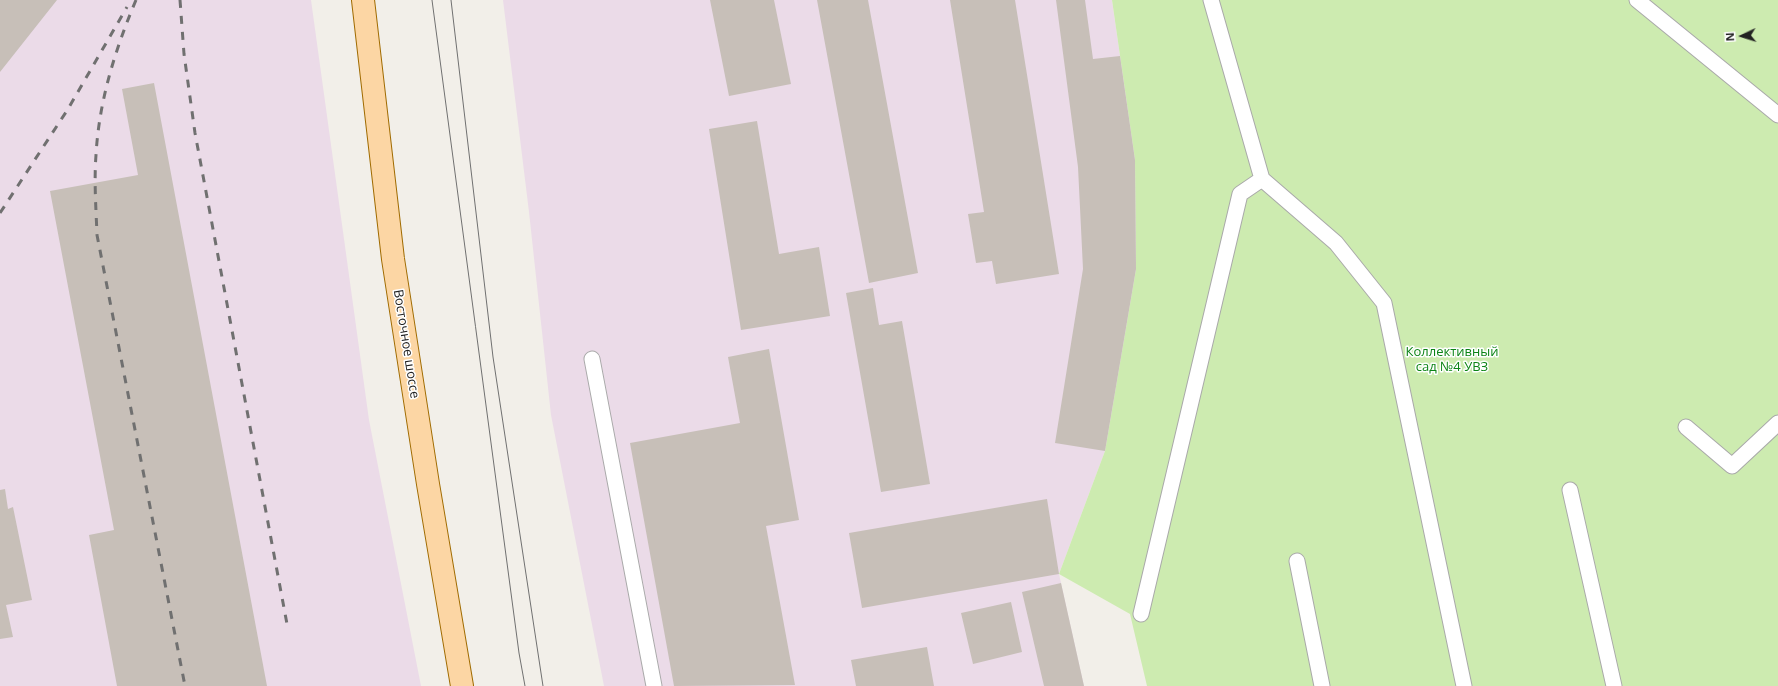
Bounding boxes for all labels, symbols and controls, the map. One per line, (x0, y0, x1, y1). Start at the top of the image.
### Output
north arrow (1722, 16, 1762, 56)
text: N (1722, 32, 1737, 42)
street label: Восточное шоссе (390, 288, 422, 400)
park label: Коллективный сад №4 УВЗ (1406, 344, 1498, 375)

